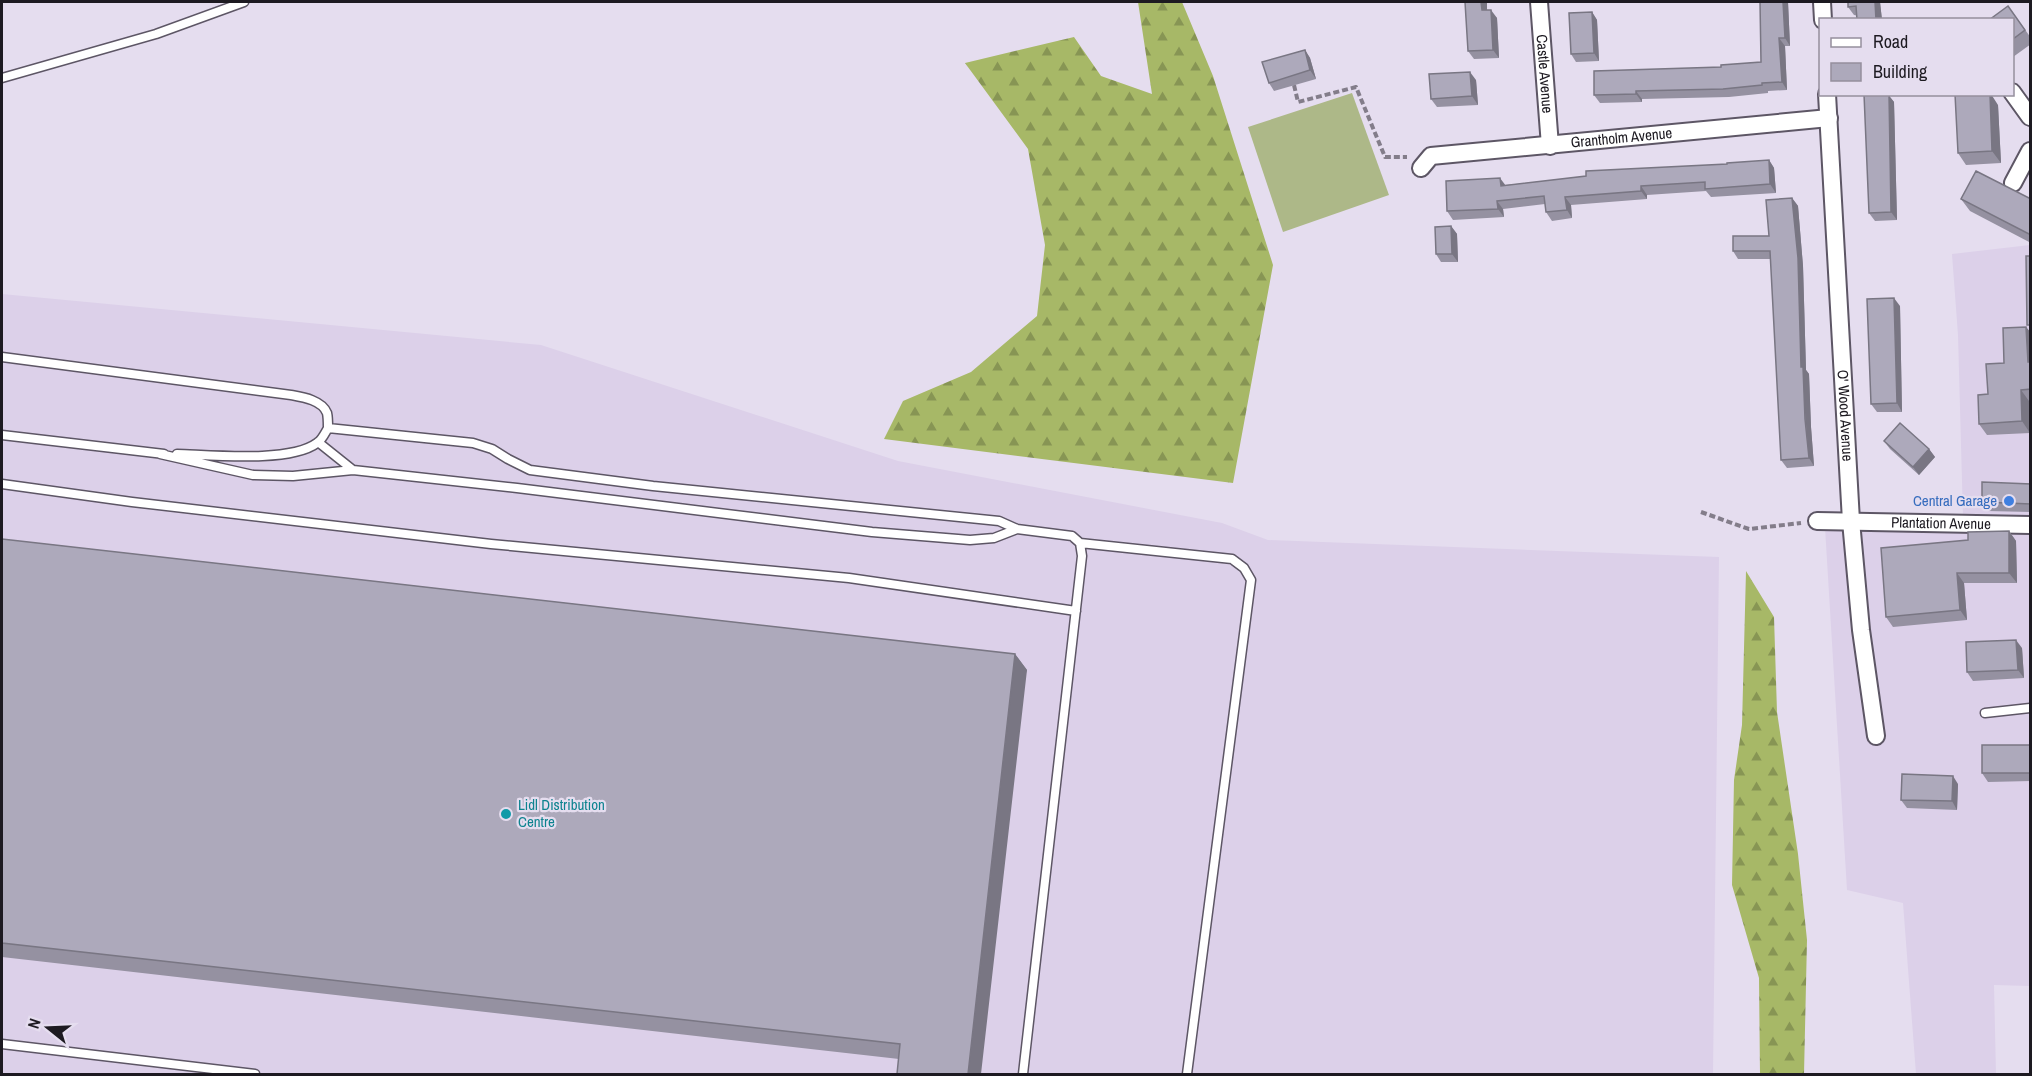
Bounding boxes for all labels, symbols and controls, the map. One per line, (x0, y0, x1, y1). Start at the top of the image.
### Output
legend (1819, 18, 2014, 96)
text: Road (1873, 29, 1908, 54)
street label: Castle Avenue (1531, 33, 1558, 114)
text: Building (1873, 59, 1928, 84)
street label: Grantholm Avenue (1570, 122, 1673, 153)
street label: O' Wood Avenue (1833, 369, 1859, 462)
place label: Central Garage (1913, 490, 1997, 511)
marker: Central Garage (2002, 494, 2016, 508)
street label: Plantation Avenue (1891, 511, 1991, 534)
place label: Lidl Distribution Centre (518, 794, 605, 832)
marker: Lidl Distribution Centre (499, 807, 513, 821)
north arrow (18, 998, 78, 1058)
text: N (22, 1015, 46, 1031)

